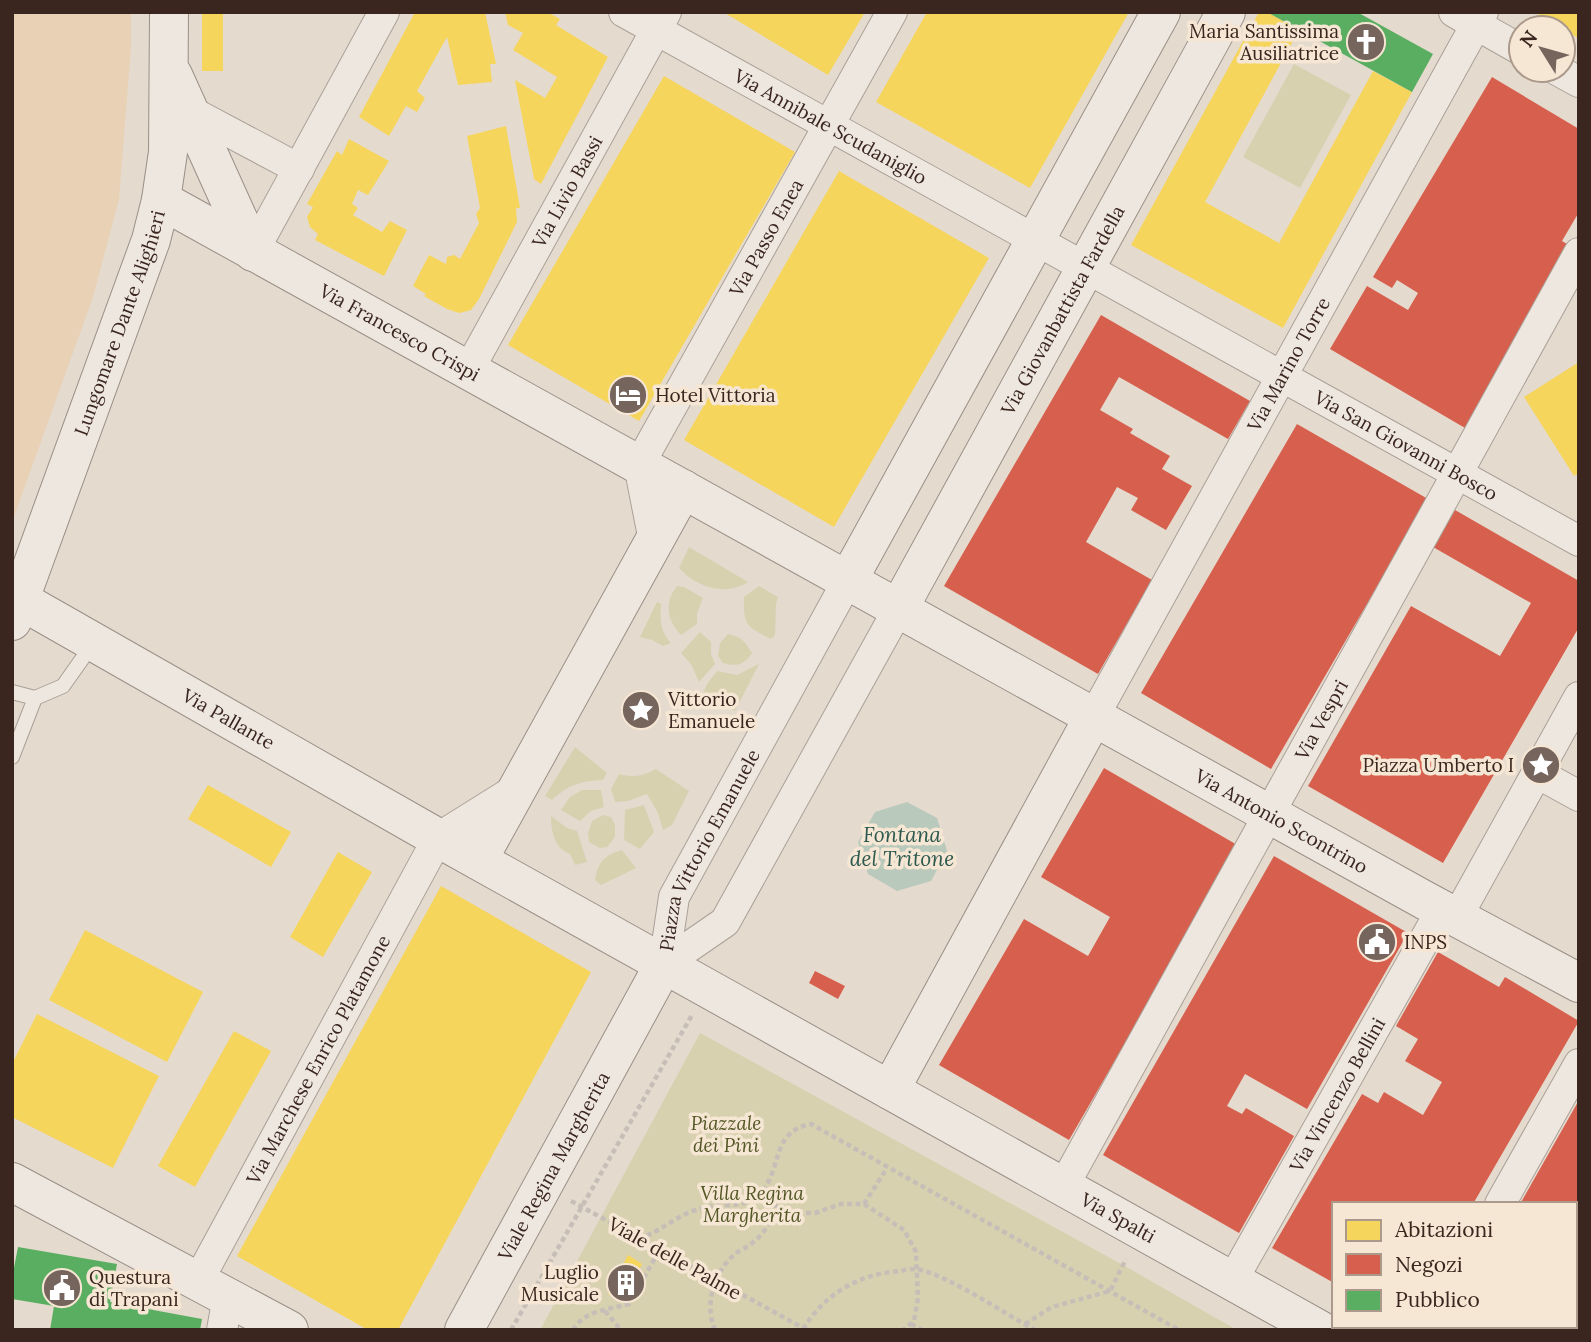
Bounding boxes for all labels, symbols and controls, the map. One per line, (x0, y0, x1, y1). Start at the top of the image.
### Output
north arrow (1507, 14, 1577, 84)
place label: Maria Santissima Ausiliatrice (1189, 19, 1339, 65)
church icon: Maria Santissima Ausiliatrice (1345, 21, 1387, 63)
text: N (1514, 25, 1543, 52)
street label: Via Annibale Scudaniglio (729, 63, 931, 189)
street label: Via Livio Bassi (526, 131, 608, 253)
street label: Via Passo Enea (723, 174, 808, 301)
street label: Via Giovanbattista Fardella (995, 201, 1130, 420)
street label: Lungomare Dante Alighieri (69, 208, 170, 439)
street label: Via Francesco Crispi (315, 278, 484, 386)
street label: Via Marino Torre (1241, 293, 1335, 436)
hotel icon: Hotel Vittoria (607, 374, 649, 416)
place label: Hotel Vittoria (655, 383, 776, 407)
street label: Via San Giovanni Bosco (1309, 384, 1502, 506)
street label: Via Vespri (1289, 675, 1353, 765)
street label: Via Pallante (177, 682, 279, 755)
place label: Vittorio Emanuele (667, 687, 755, 733)
place icon: Vittorio Emanuele (620, 689, 662, 731)
place icon: Piazza Umberto I (1520, 744, 1562, 786)
street label: Piazza Vittorio Emanuele (654, 745, 765, 953)
place label: Piazza Umberto I (1362, 753, 1514, 777)
street label: Via Antonio Scontrino (1190, 763, 1372, 878)
water label: Fontana del Tritone (850, 821, 954, 872)
public building icon: INPS (1356, 921, 1398, 963)
place label: INPS (1404, 930, 1447, 954)
street label: Via Marchese Enrico Platamone (240, 931, 395, 1189)
street label: Via Vincenzo Bellini (1284, 1013, 1390, 1177)
street label: Viale Regina Margherita (492, 1067, 615, 1265)
park label: Piazzale dei Pini (691, 1111, 761, 1157)
park label: Villa Regina Margherita (700, 1181, 804, 1227)
street label: Via Spalti (1076, 1187, 1160, 1248)
legend (1332, 1202, 1577, 1328)
street label: Viale delle Palme (603, 1211, 746, 1305)
text: Abitazioni (1394, 1216, 1493, 1243)
text: Negozi (1395, 1251, 1463, 1278)
place label: Luglio Musicale (521, 1260, 599, 1306)
building icon: Luglio Musicale (605, 1262, 647, 1304)
place label: Questura di Trapani (89, 1265, 179, 1311)
public building icon: Questura di Trapani (41, 1267, 83, 1309)
text: Pubblico (1395, 1286, 1480, 1313)

